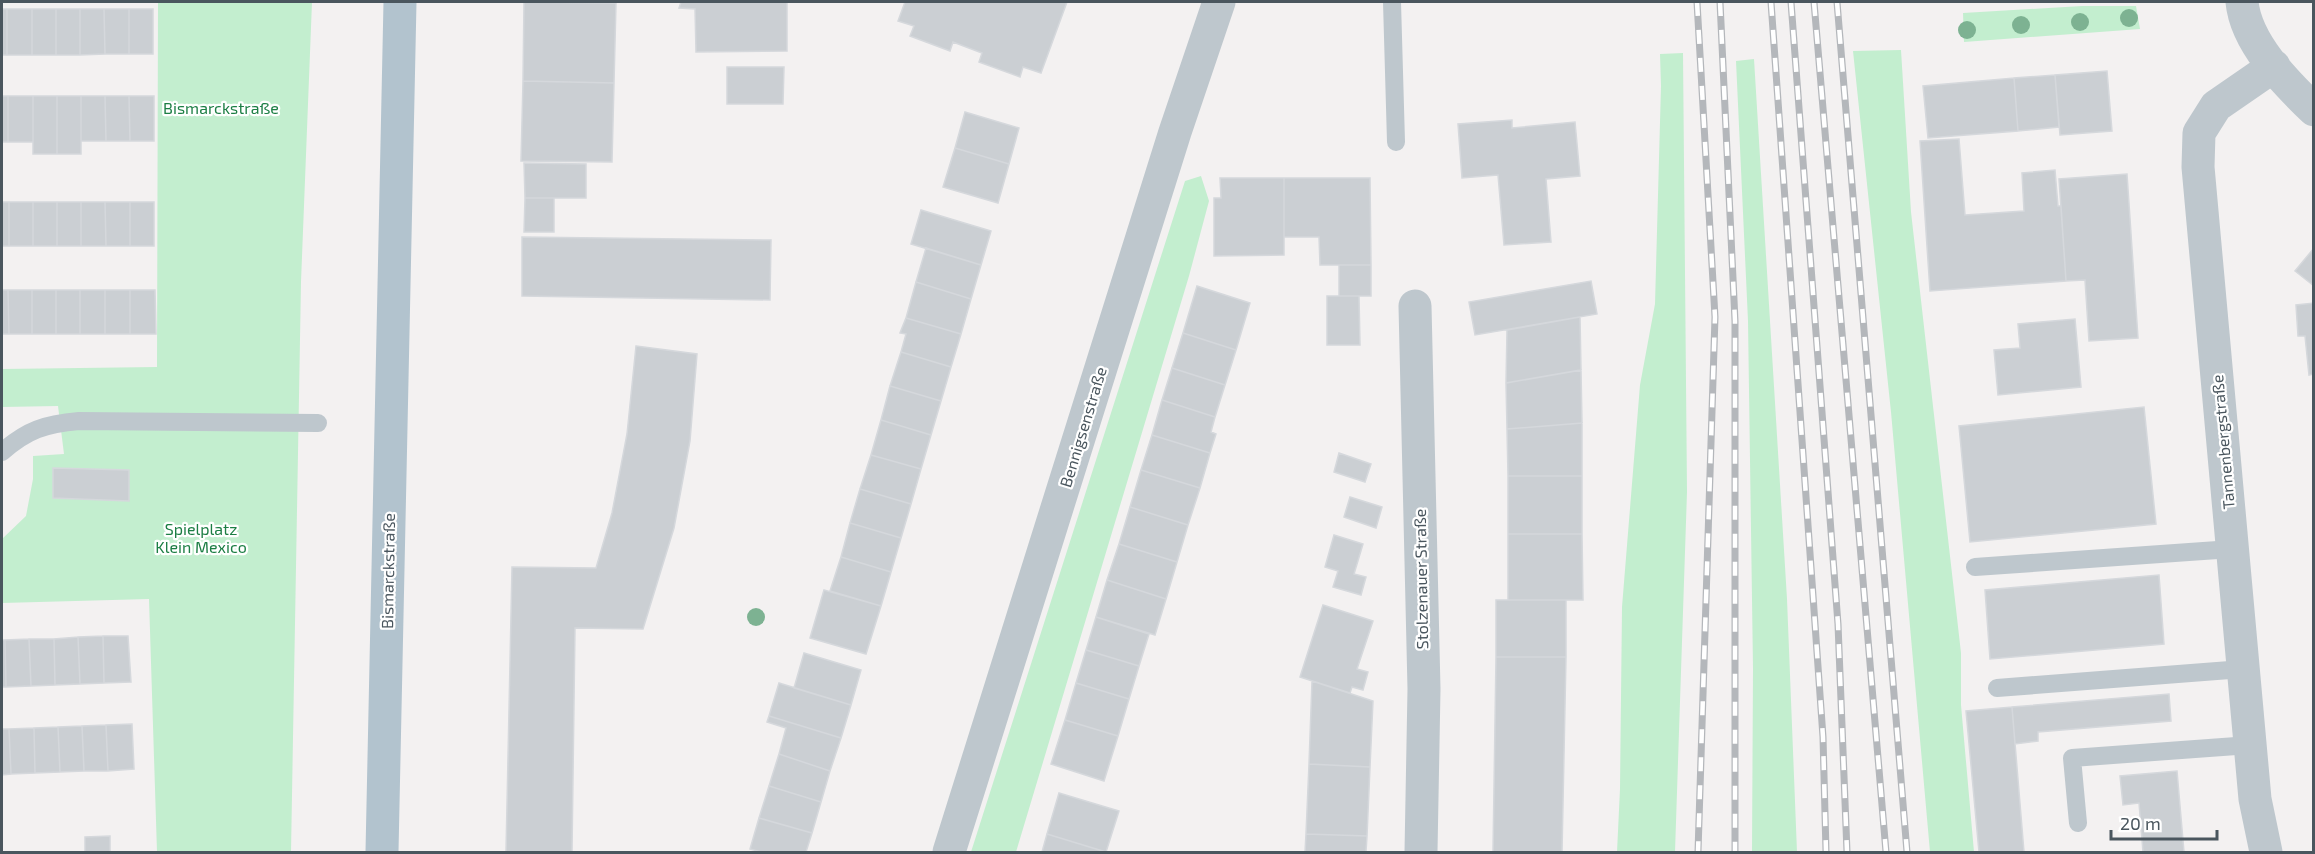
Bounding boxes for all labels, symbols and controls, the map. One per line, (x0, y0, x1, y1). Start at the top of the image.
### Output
park label: Bismarckstraße (163, 98, 279, 117)
street label: Bennigsenstraße (1055, 364, 1110, 489)
street label: Tannenbergstraße (2207, 374, 2238, 510)
street label: Stolzenauer Straße (1410, 509, 1431, 649)
street label: Bismarckstraße (377, 513, 398, 629)
park label: Spielplatz Klein Mexico (155, 519, 247, 556)
scale bar (2111, 803, 2218, 841)
text: 20 m (2120, 812, 2161, 834)

